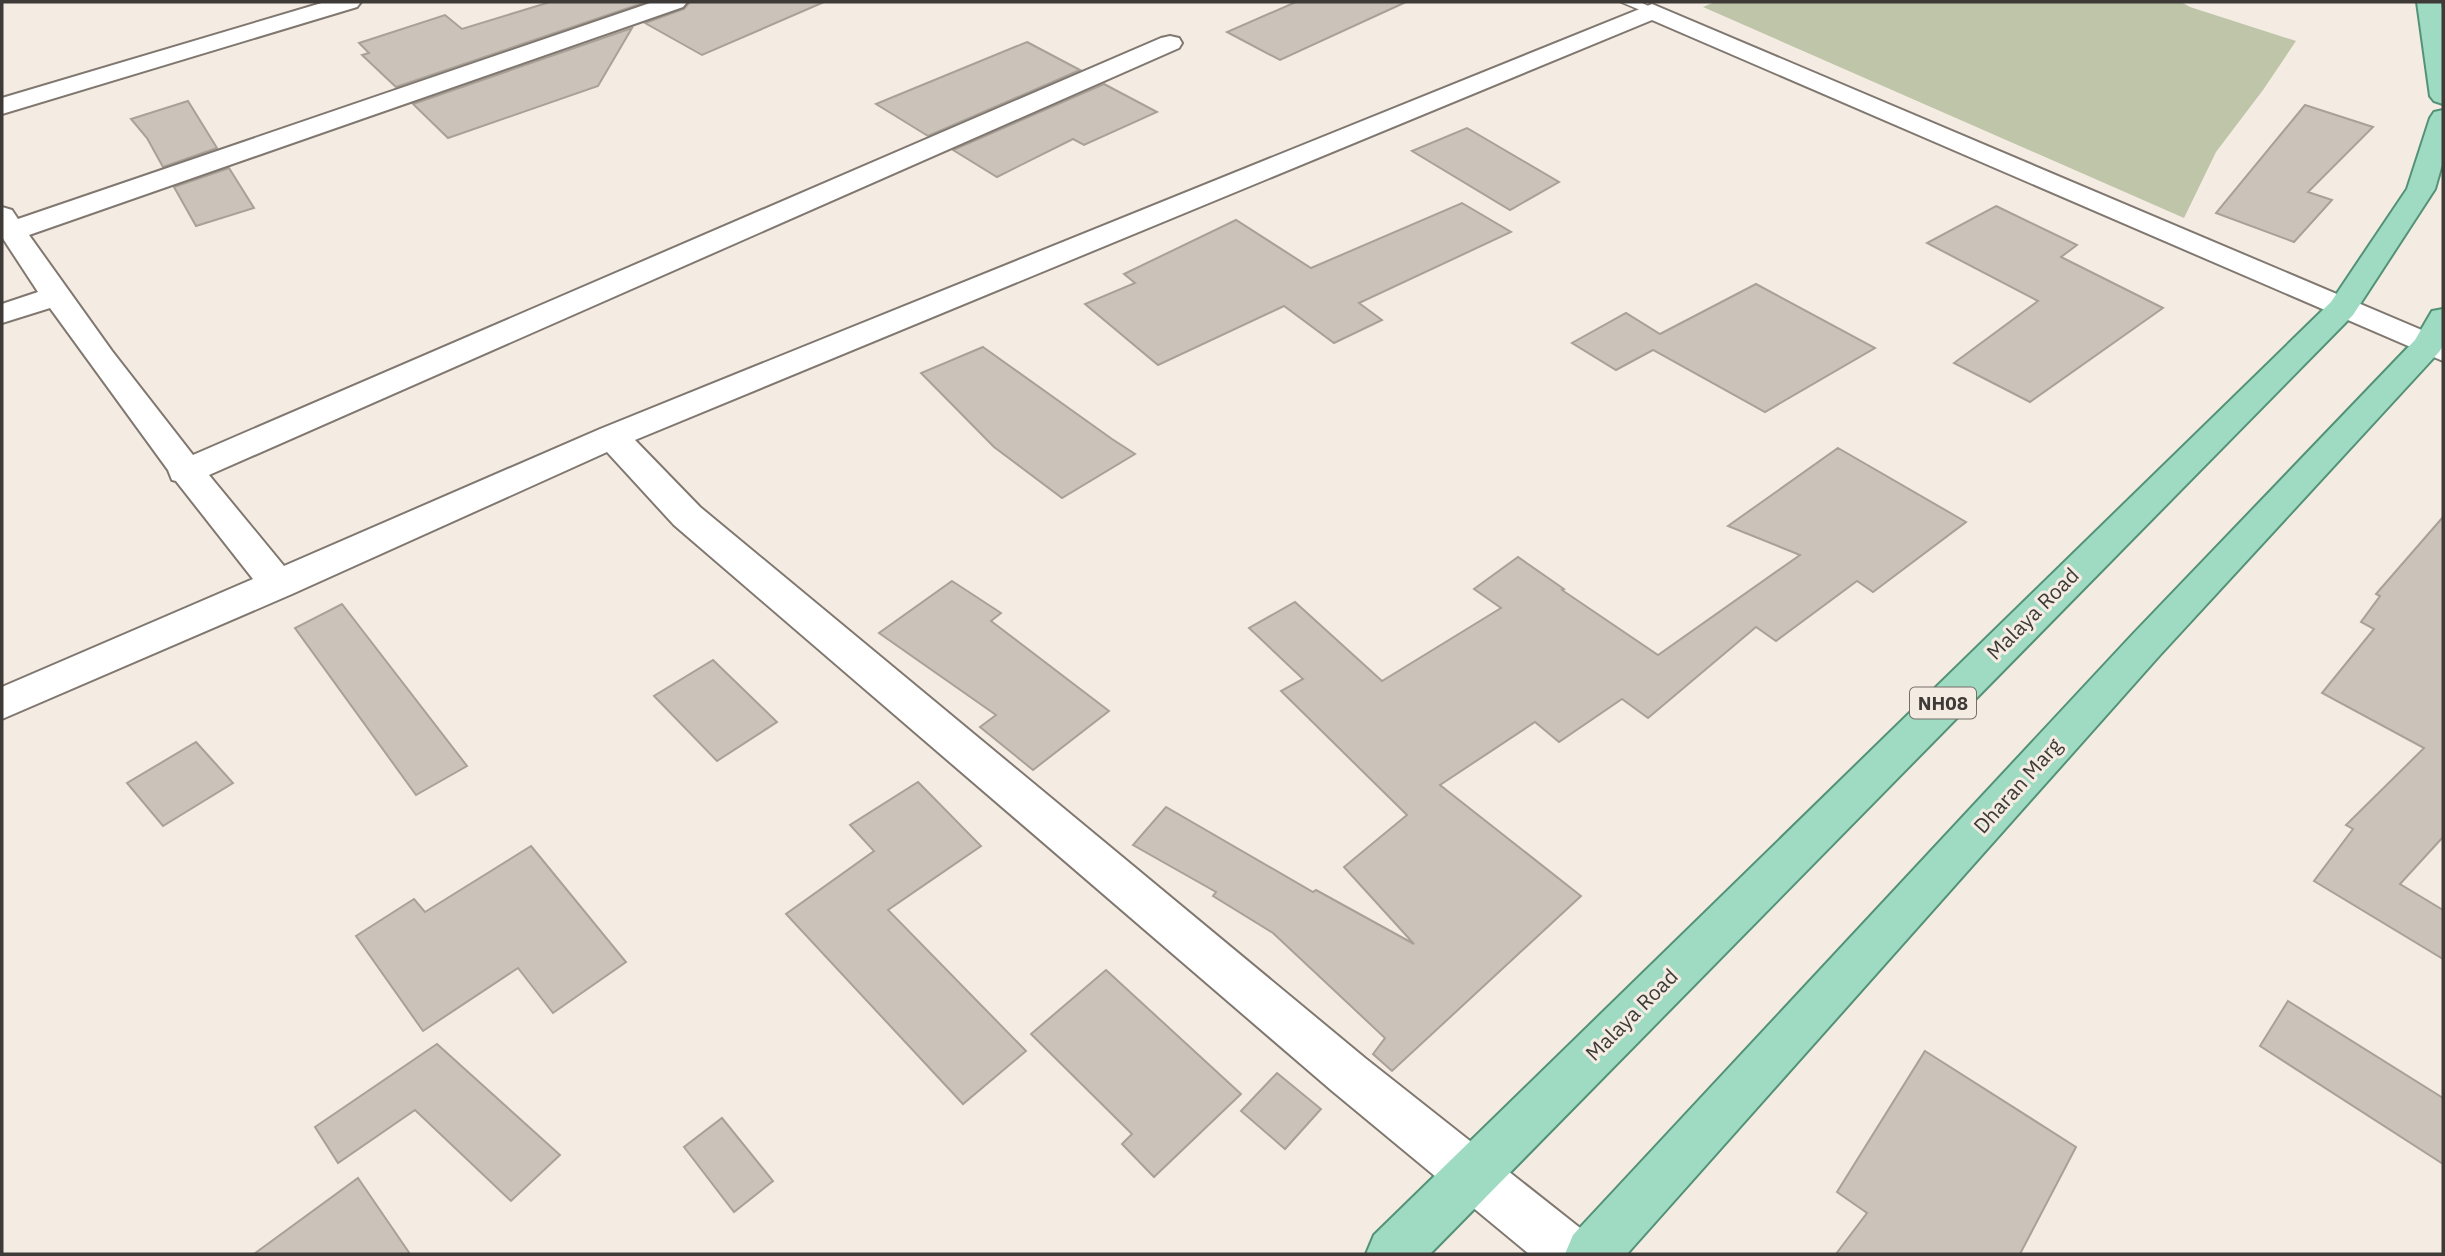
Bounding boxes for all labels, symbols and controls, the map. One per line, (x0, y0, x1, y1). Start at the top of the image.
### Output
street label: Malaya Road (1980, 561, 2085, 666)
road number: NH08 (1910, 688, 1976, 718)
street label: Dharan Marg (1967, 732, 2068, 839)
street label: Malaya Road (1579, 962, 1684, 1067)

